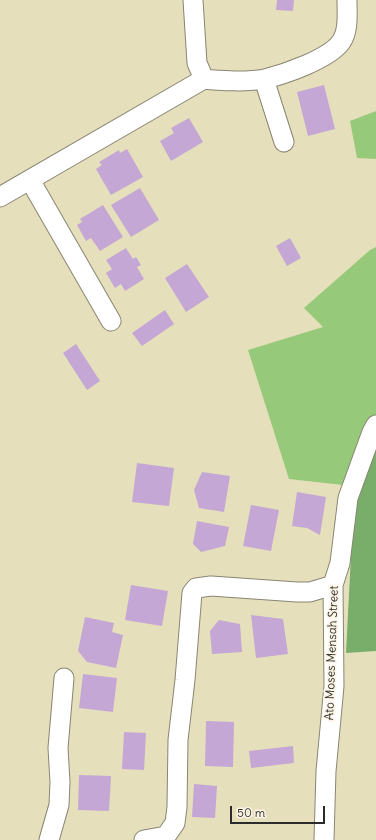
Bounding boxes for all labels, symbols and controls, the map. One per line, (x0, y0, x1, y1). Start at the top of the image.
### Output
street label: Ato Moses Mensah Street (322, 585, 342, 721)
scale bar (232, 798, 327, 824)
text: 50 m (237, 805, 265, 820)

